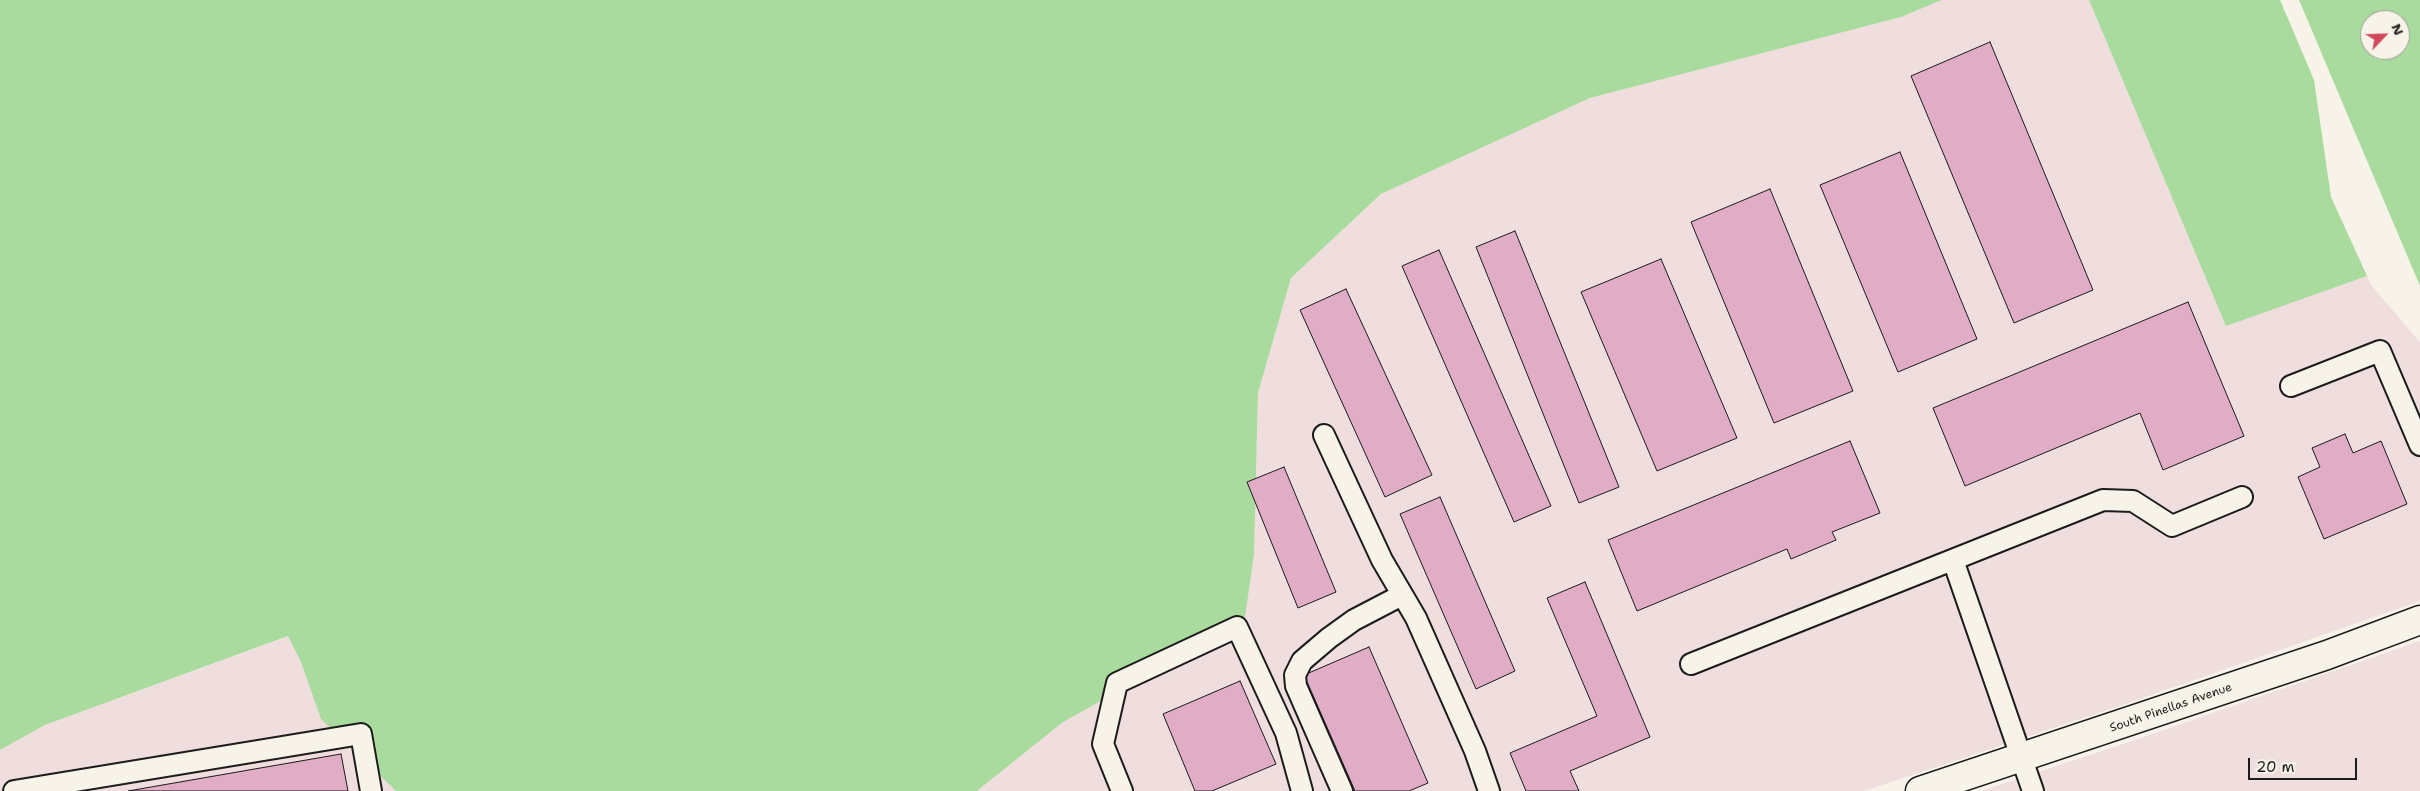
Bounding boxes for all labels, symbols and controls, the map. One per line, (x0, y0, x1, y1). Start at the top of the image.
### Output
north arrow (2360, 10, 2410, 60)
text: N (2387, 21, 2408, 38)
street label: South Pinellas Avenue (2108, 680, 2234, 736)
scale bar (2250, 748, 2359, 780)
text: 20 m (2256, 757, 2295, 777)

